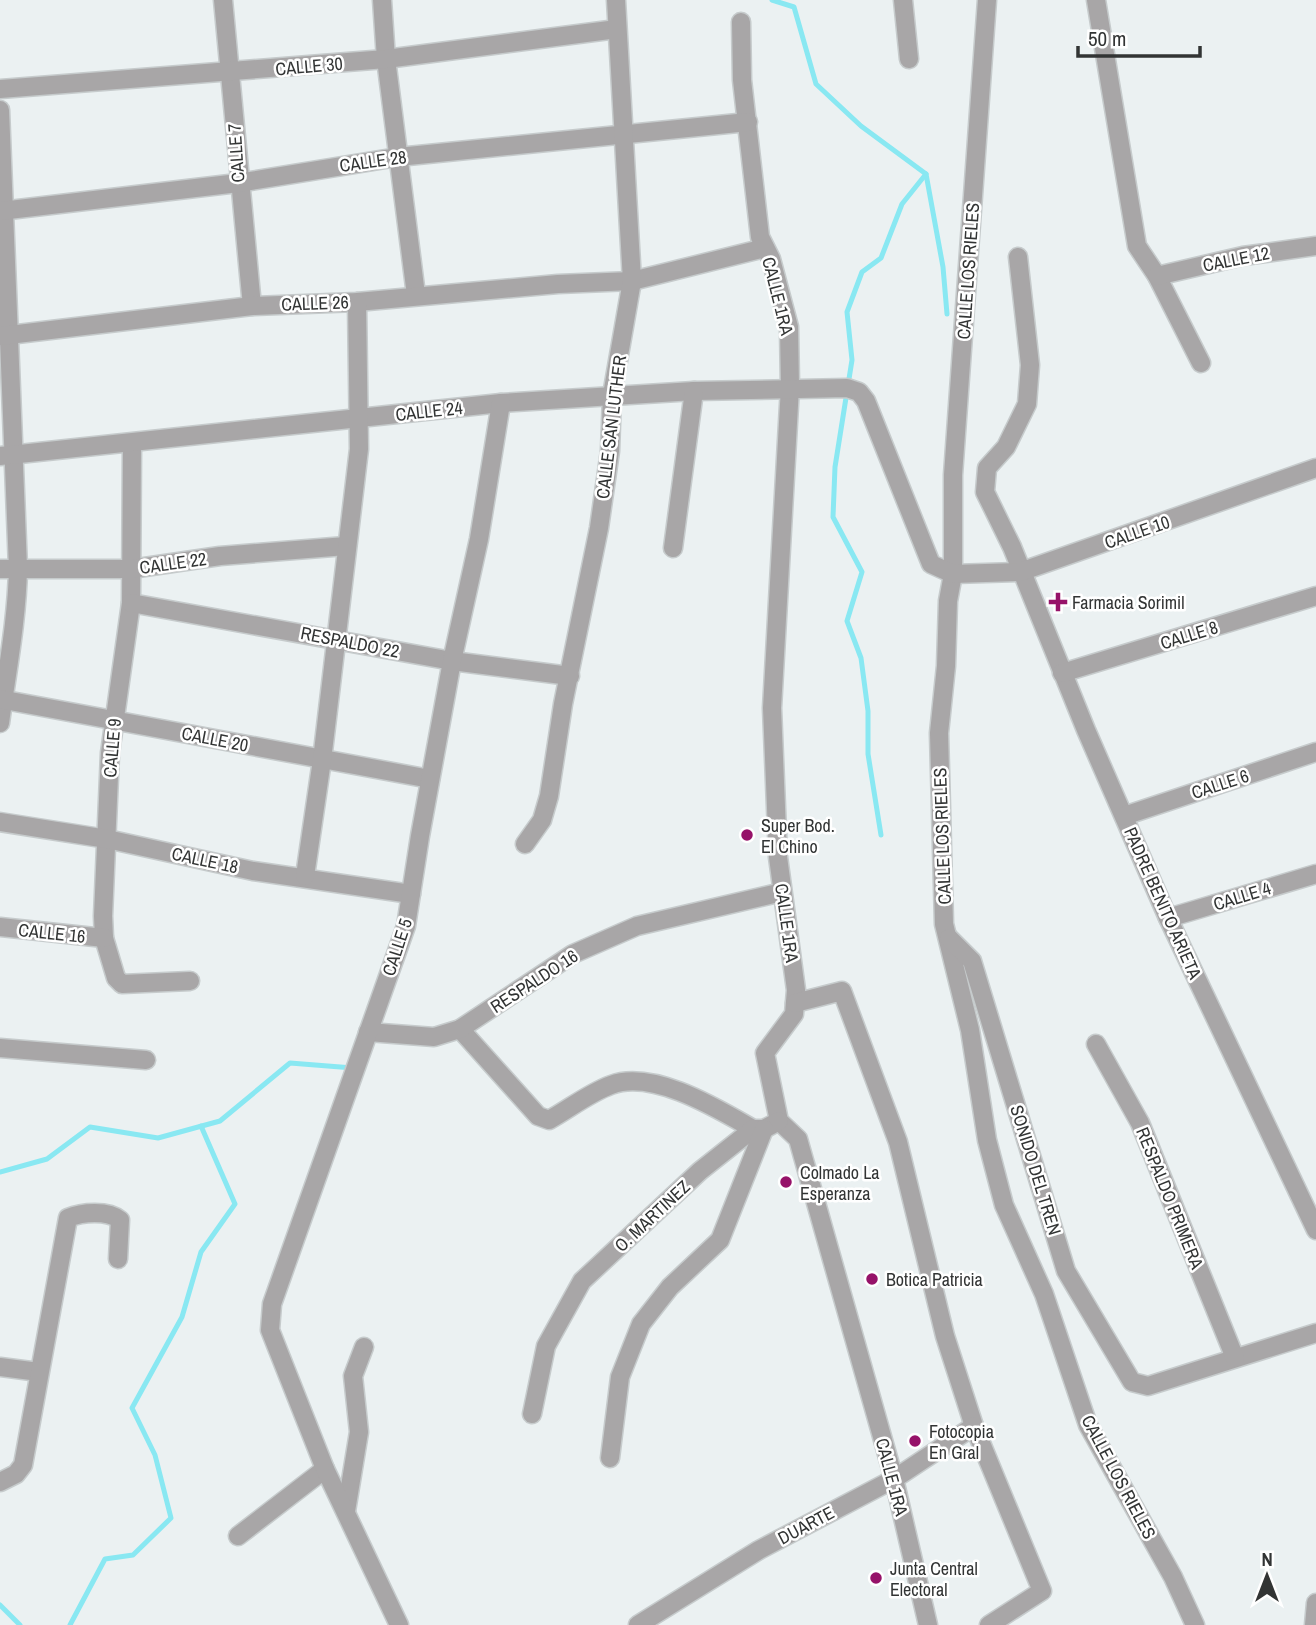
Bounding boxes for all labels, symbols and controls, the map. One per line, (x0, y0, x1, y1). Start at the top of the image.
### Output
scale bar (1078, 14, 1200, 58)
text: 50 m (1088, 24, 1126, 53)
street label: CALLE 30 (274, 51, 344, 81)
street label: CALLE 7 (221, 123, 251, 183)
street label: CALLE 28 (338, 144, 408, 178)
street label: CALLE LOS RIELES (951, 202, 985, 340)
street label: CALLE 12 (1201, 240, 1271, 278)
street label: CALLE 1RA (756, 254, 800, 338)
street label: CALLE 26 (281, 289, 349, 317)
street label: CALLE SAN LUTHER (590, 353, 632, 500)
street label: CALLE 24 (394, 395, 464, 427)
street label: CALLE 10 (1101, 509, 1173, 555)
street label: CALLE 22 (138, 546, 208, 580)
place label: Farmacia Sorimil (1072, 590, 1184, 615)
marker: Farmacia Sorimil (1050, 594, 1066, 610)
street label: CALLE 8 (1157, 614, 1221, 656)
street label: RESPALDO 22 (299, 620, 401, 664)
street label: CALLE 9 (97, 717, 127, 779)
street label: CALLE 20 (180, 720, 250, 758)
street label: CALLE 6 (1188, 763, 1252, 805)
street label: CALLE LOS RIELES (927, 767, 957, 905)
place label: Super Bod. El Chino (761, 813, 835, 859)
street label: PADRE BENITO ARIETA (1118, 823, 1208, 983)
marker: Super Bod. El Chino (739, 827, 755, 843)
street label: CALLE 18 (169, 841, 241, 879)
street label: CALLE 4 (1210, 875, 1274, 917)
street label: CALLE 1RA (769, 882, 805, 964)
street label: CALLE 5 (376, 915, 418, 979)
street label: CALLE 16 (17, 917, 87, 949)
street label: RESPALDO 16 (485, 943, 583, 1019)
street label: SONIDO DEL TREN (1004, 1102, 1068, 1238)
street label: RESPALDO PRIMERA (1130, 1123, 1210, 1273)
place label: Colmado La Esperanza (800, 1160, 880, 1206)
marker: Colmado La Esperanza (778, 1174, 794, 1190)
street label: O. MARTINEZ (609, 1175, 695, 1257)
place label: Botica Patricia (886, 1267, 983, 1292)
marker: Botica Patricia (864, 1271, 880, 1287)
street label: CALLE LOS RIELES (1076, 1411, 1162, 1543)
place label: Fotocopia En Gral (929, 1419, 994, 1465)
marker: Fotocopia En Gral (907, 1433, 923, 1449)
street label: CALLE 1RA (870, 1435, 914, 1519)
street label: DUARTE (773, 1500, 839, 1550)
north arrow (1232, 1541, 1302, 1611)
text: N (1261, 1546, 1273, 1572)
place label: Junta Central Electoral (890, 1556, 978, 1602)
marker: Junta Central Electoral (868, 1570, 884, 1586)

